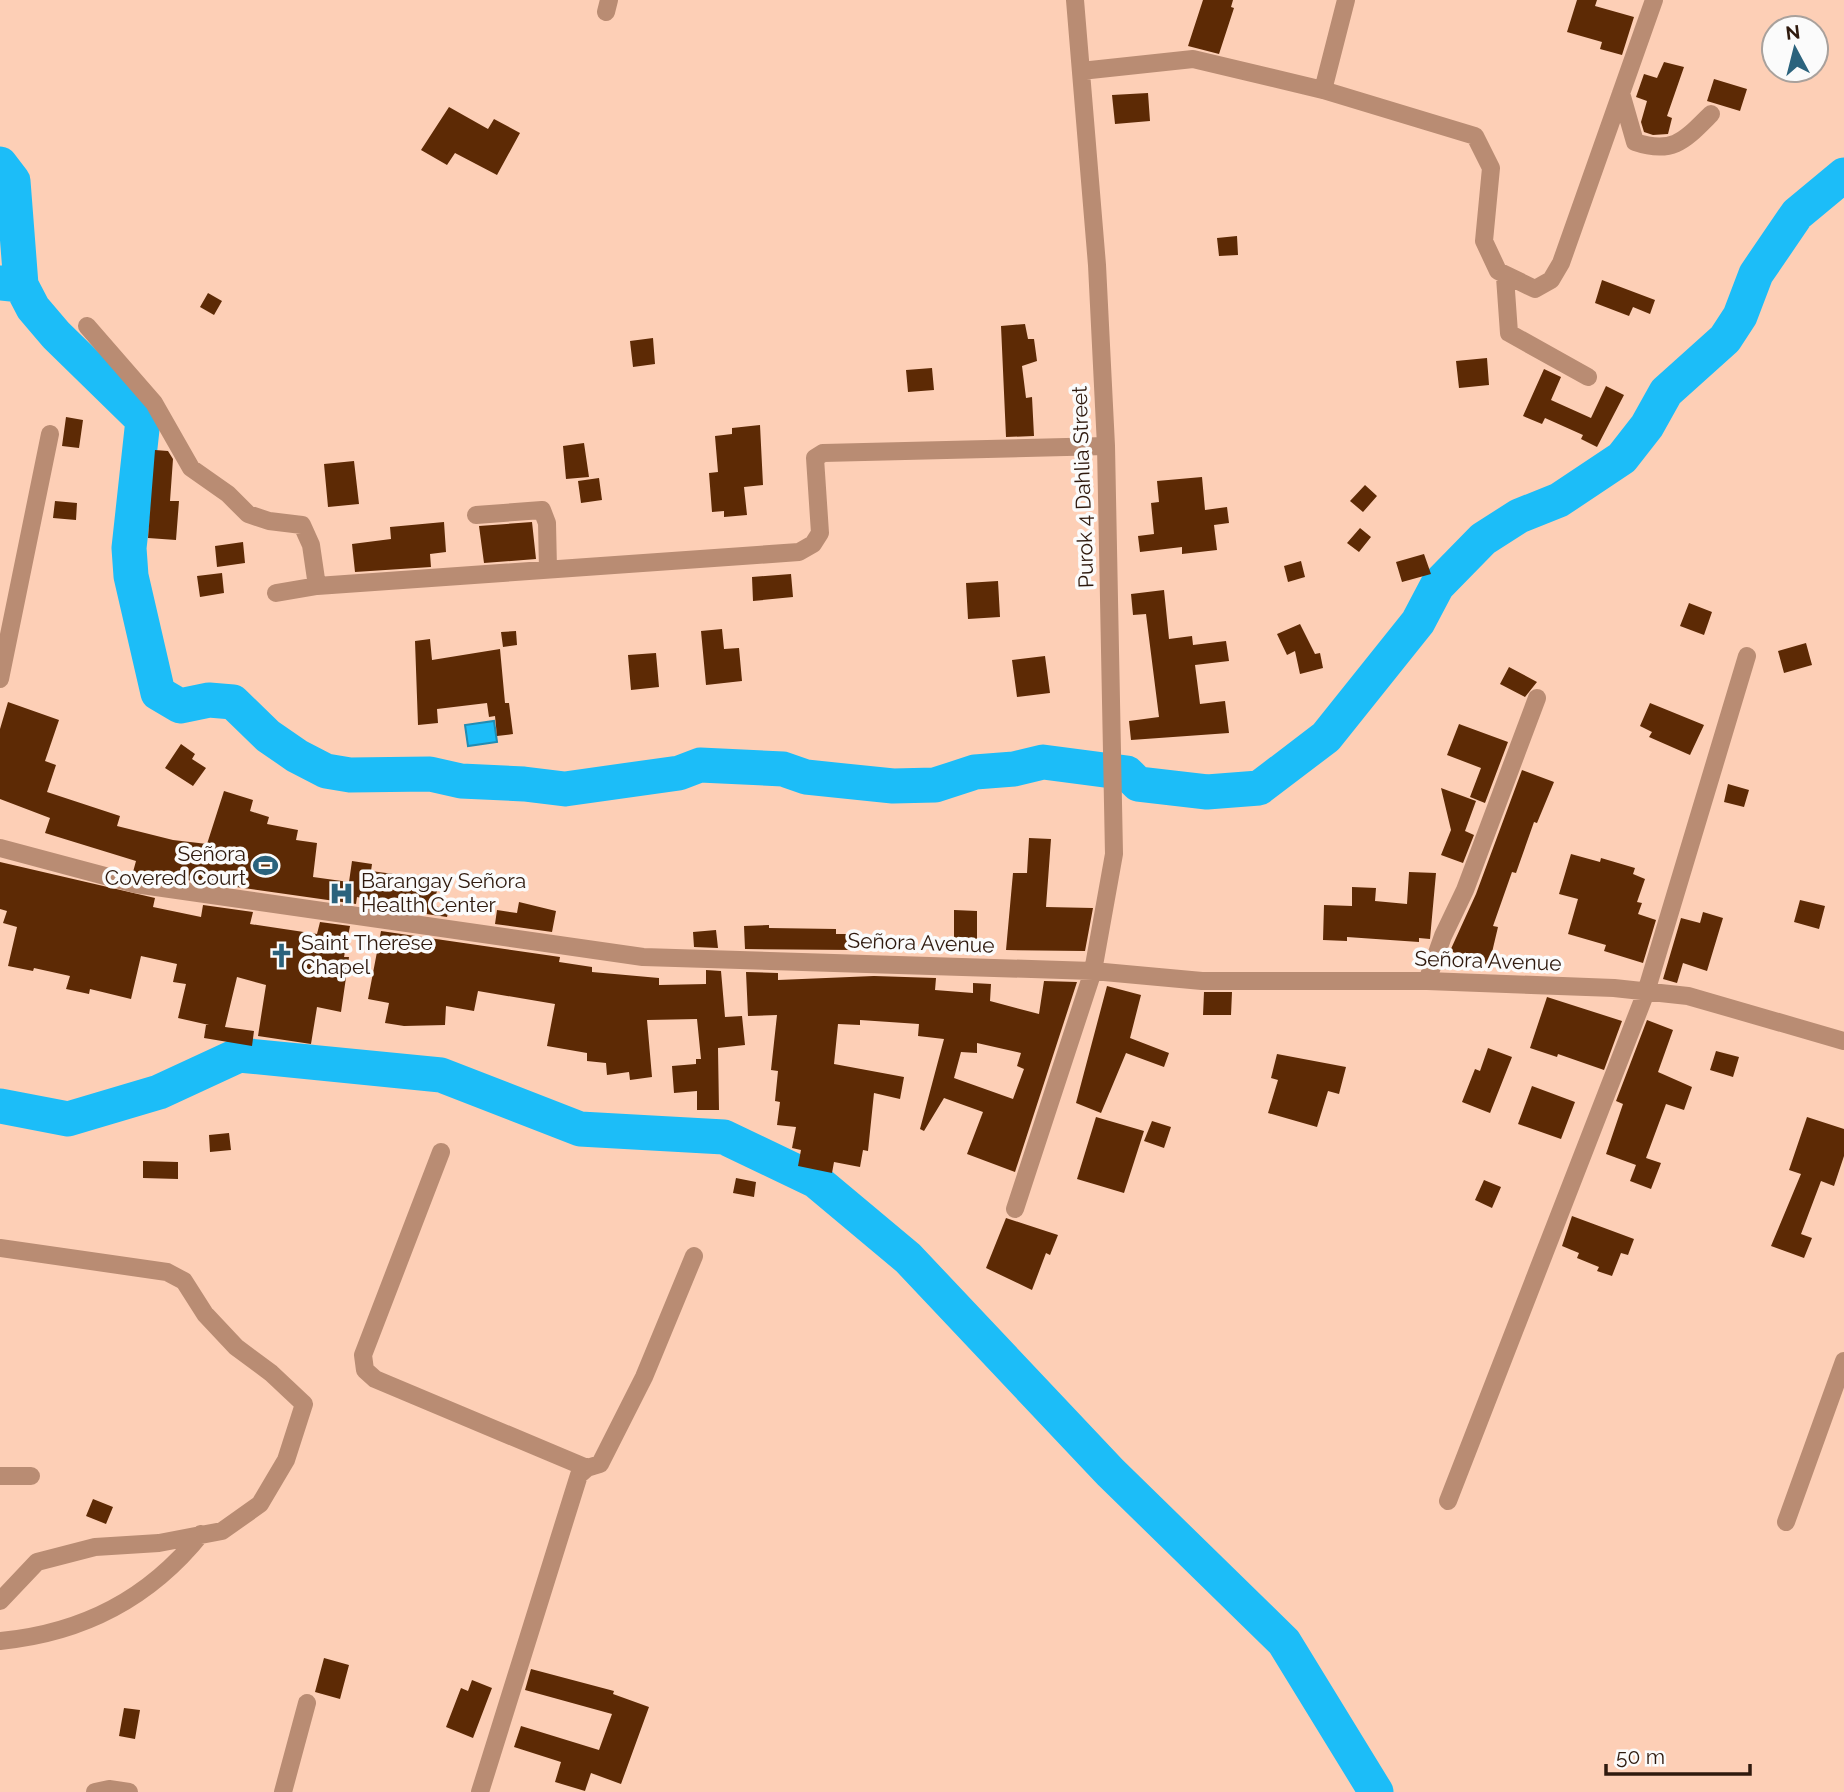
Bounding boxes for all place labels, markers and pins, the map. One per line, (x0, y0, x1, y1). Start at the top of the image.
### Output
place label: Señora Covered Court (105, 841, 246, 890)
sports icon: Señora Covered Court (252, 852, 280, 880)
place label: Barangay Señora Health Center (361, 868, 526, 917)
hospital icon: Barangay Señora Health Center (327, 879, 355, 907)
place label: Saint Therese Chapel (301, 930, 433, 979)
church icon: Saint Therese Chapel (267, 941, 295, 969)

